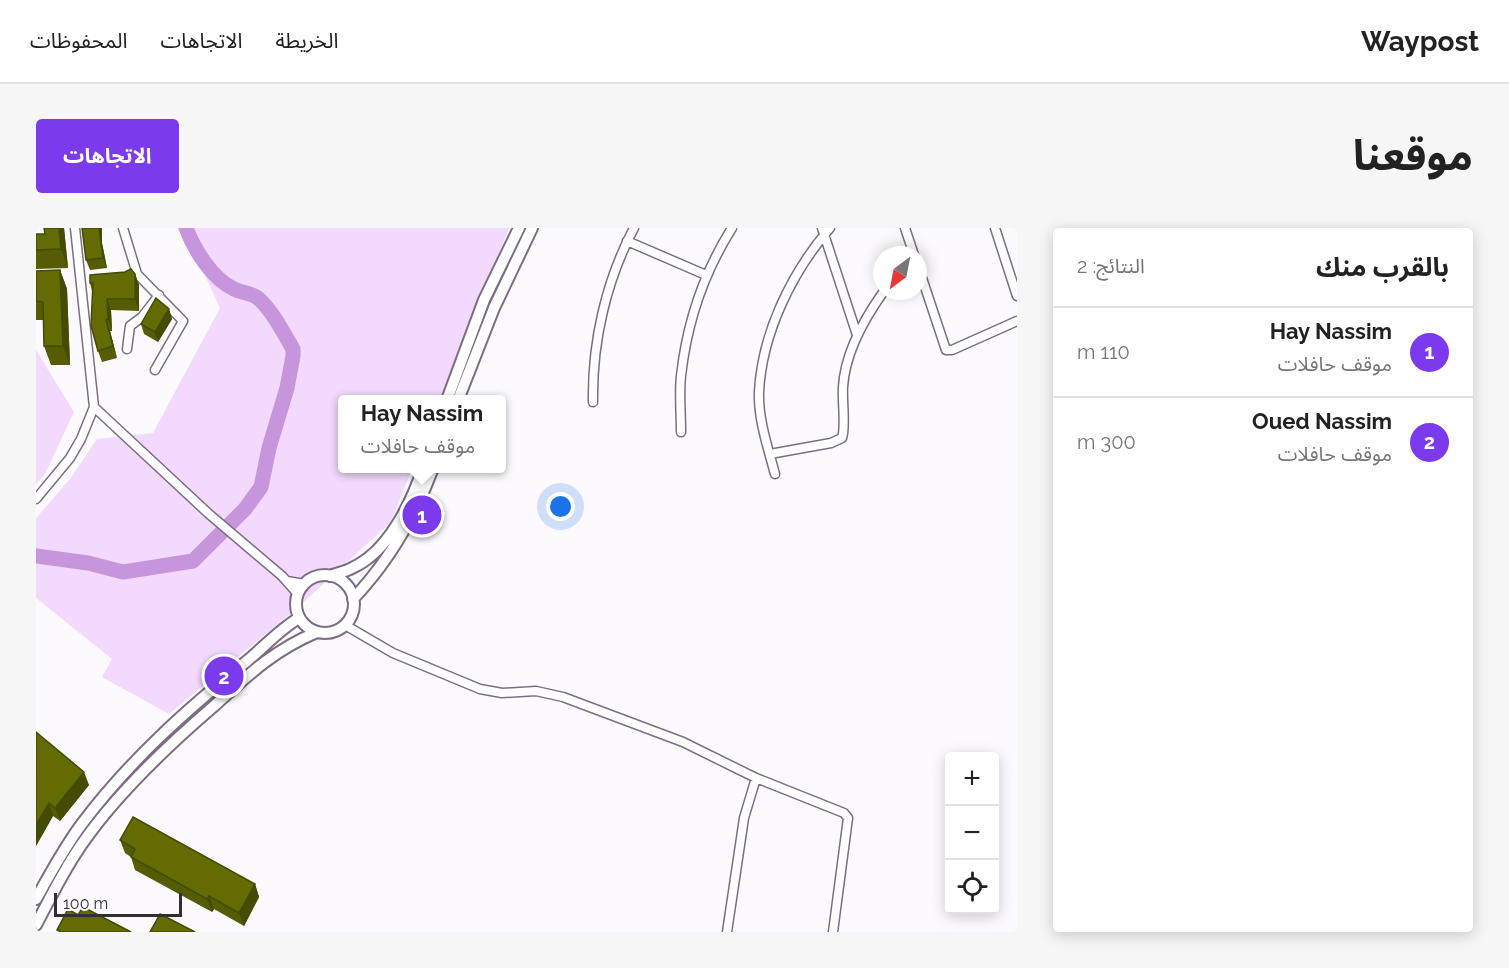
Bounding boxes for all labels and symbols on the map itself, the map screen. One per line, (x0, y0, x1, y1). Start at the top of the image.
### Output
north arrow (873, 246, 927, 300)
pin: 1 (402, 492, 442, 538)
your location (546, 492, 575, 521)
pin: 2 (204, 654, 243, 698)
scale bar (54, 890, 182, 918)

